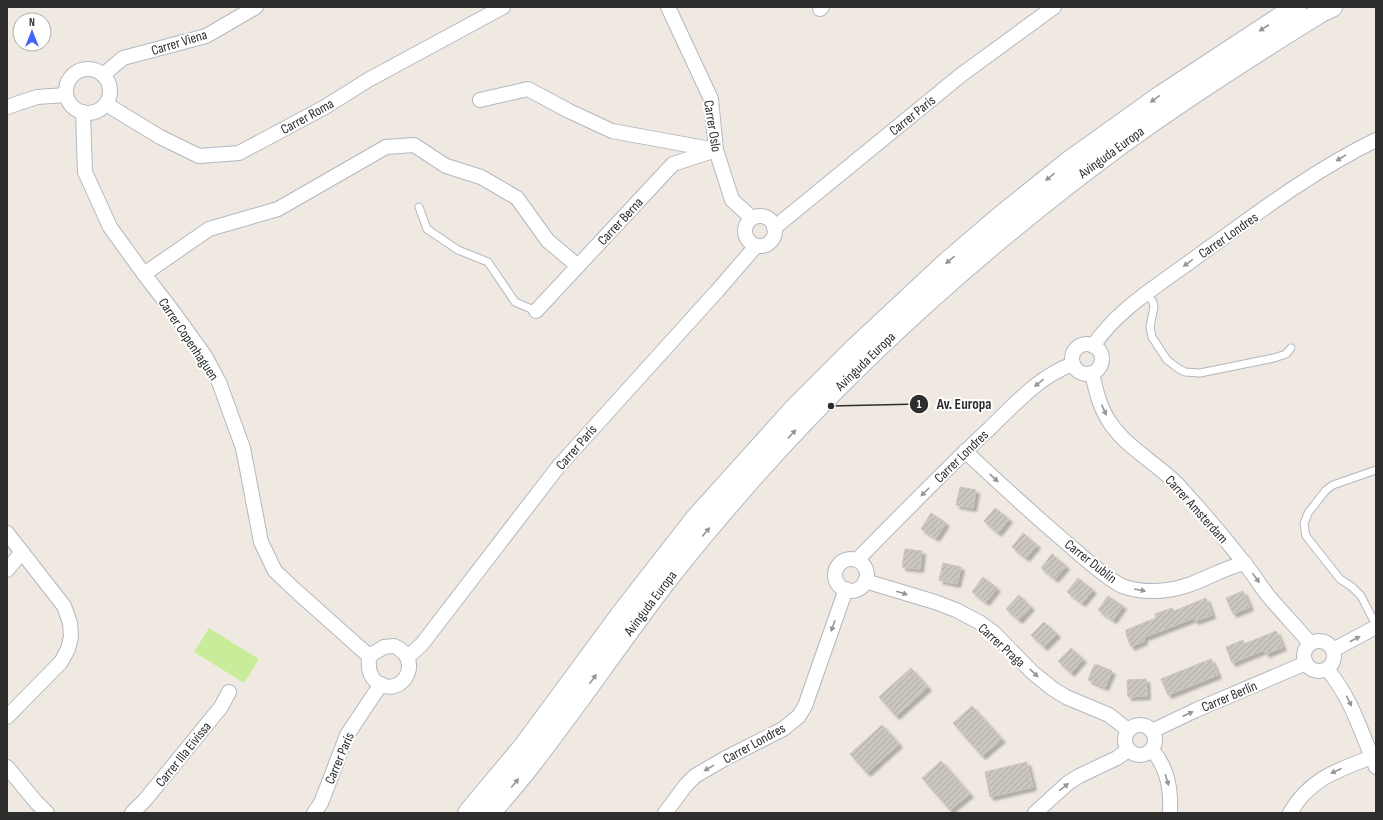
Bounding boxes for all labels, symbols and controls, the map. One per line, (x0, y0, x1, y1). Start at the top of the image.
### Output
north arrow (12, 12, 52, 52)
text: N (29, 16, 35, 29)
one-way arrow (1259, 24, 1269, 32)
street label: Carrer Viena (149, 26, 209, 59)
street label: Carrer París (886, 92, 939, 139)
street label: Carrer Roma (278, 95, 337, 138)
one-way arrow (1150, 95, 1160, 103)
street label: Carrer Oslo (700, 99, 725, 153)
street label: Avinguda Europa (1074, 123, 1147, 183)
one-way arrow (1335, 154, 1347, 161)
one-way arrow (1045, 172, 1056, 181)
street label: Carrer Berna (594, 194, 647, 249)
street label: Carrer Londres (1195, 209, 1261, 262)
one-way arrow (945, 255, 956, 264)
one-way arrow (1183, 259, 1194, 268)
street label: Carrer Copenhaguen (155, 295, 222, 384)
street label: Avinguda Europa (831, 328, 899, 395)
one-way arrow (1034, 379, 1045, 387)
callout: Av. Europa (909, 390, 999, 417)
text: Av. Europa (936, 395, 991, 414)
text: 1 (917, 397, 922, 412)
one-way arrow (1101, 405, 1107, 417)
street label: Carrer París (552, 421, 601, 473)
street label: Carrer Londres (931, 426, 992, 486)
one-way arrow (788, 429, 797, 439)
street label: Carrer Amsterdam (1162, 472, 1232, 547)
one-way arrow (989, 473, 999, 483)
one-way arrow (920, 487, 930, 497)
one-way arrow (702, 526, 711, 537)
street label: Carrer Dublín (1061, 536, 1120, 587)
street label: Avinguda Europa (620, 567, 680, 640)
one-way arrow (1252, 573, 1260, 584)
one-way arrow (1134, 587, 1146, 593)
one-way arrow (897, 590, 909, 596)
one-way arrow (829, 620, 835, 632)
street label: Carrer Praga (975, 620, 1029, 671)
one-way arrow (1349, 635, 1361, 642)
one-way arrow (1029, 669, 1039, 678)
one-way arrow (589, 674, 598, 685)
street label: Carrer Berlín (1199, 677, 1260, 716)
one-way arrow (1346, 695, 1352, 707)
one-way arrow (1182, 711, 1193, 717)
street label: Carrer Illa Eivissa (152, 718, 215, 790)
street label: Carrer Londres (720, 719, 788, 768)
street label: Carrer París (321, 730, 358, 787)
one-way arrow (703, 764, 715, 771)
one-way arrow (1330, 768, 1341, 774)
one-way arrow (1164, 774, 1170, 786)
one-way arrow (511, 778, 520, 789)
one-way arrow (1058, 783, 1069, 791)

